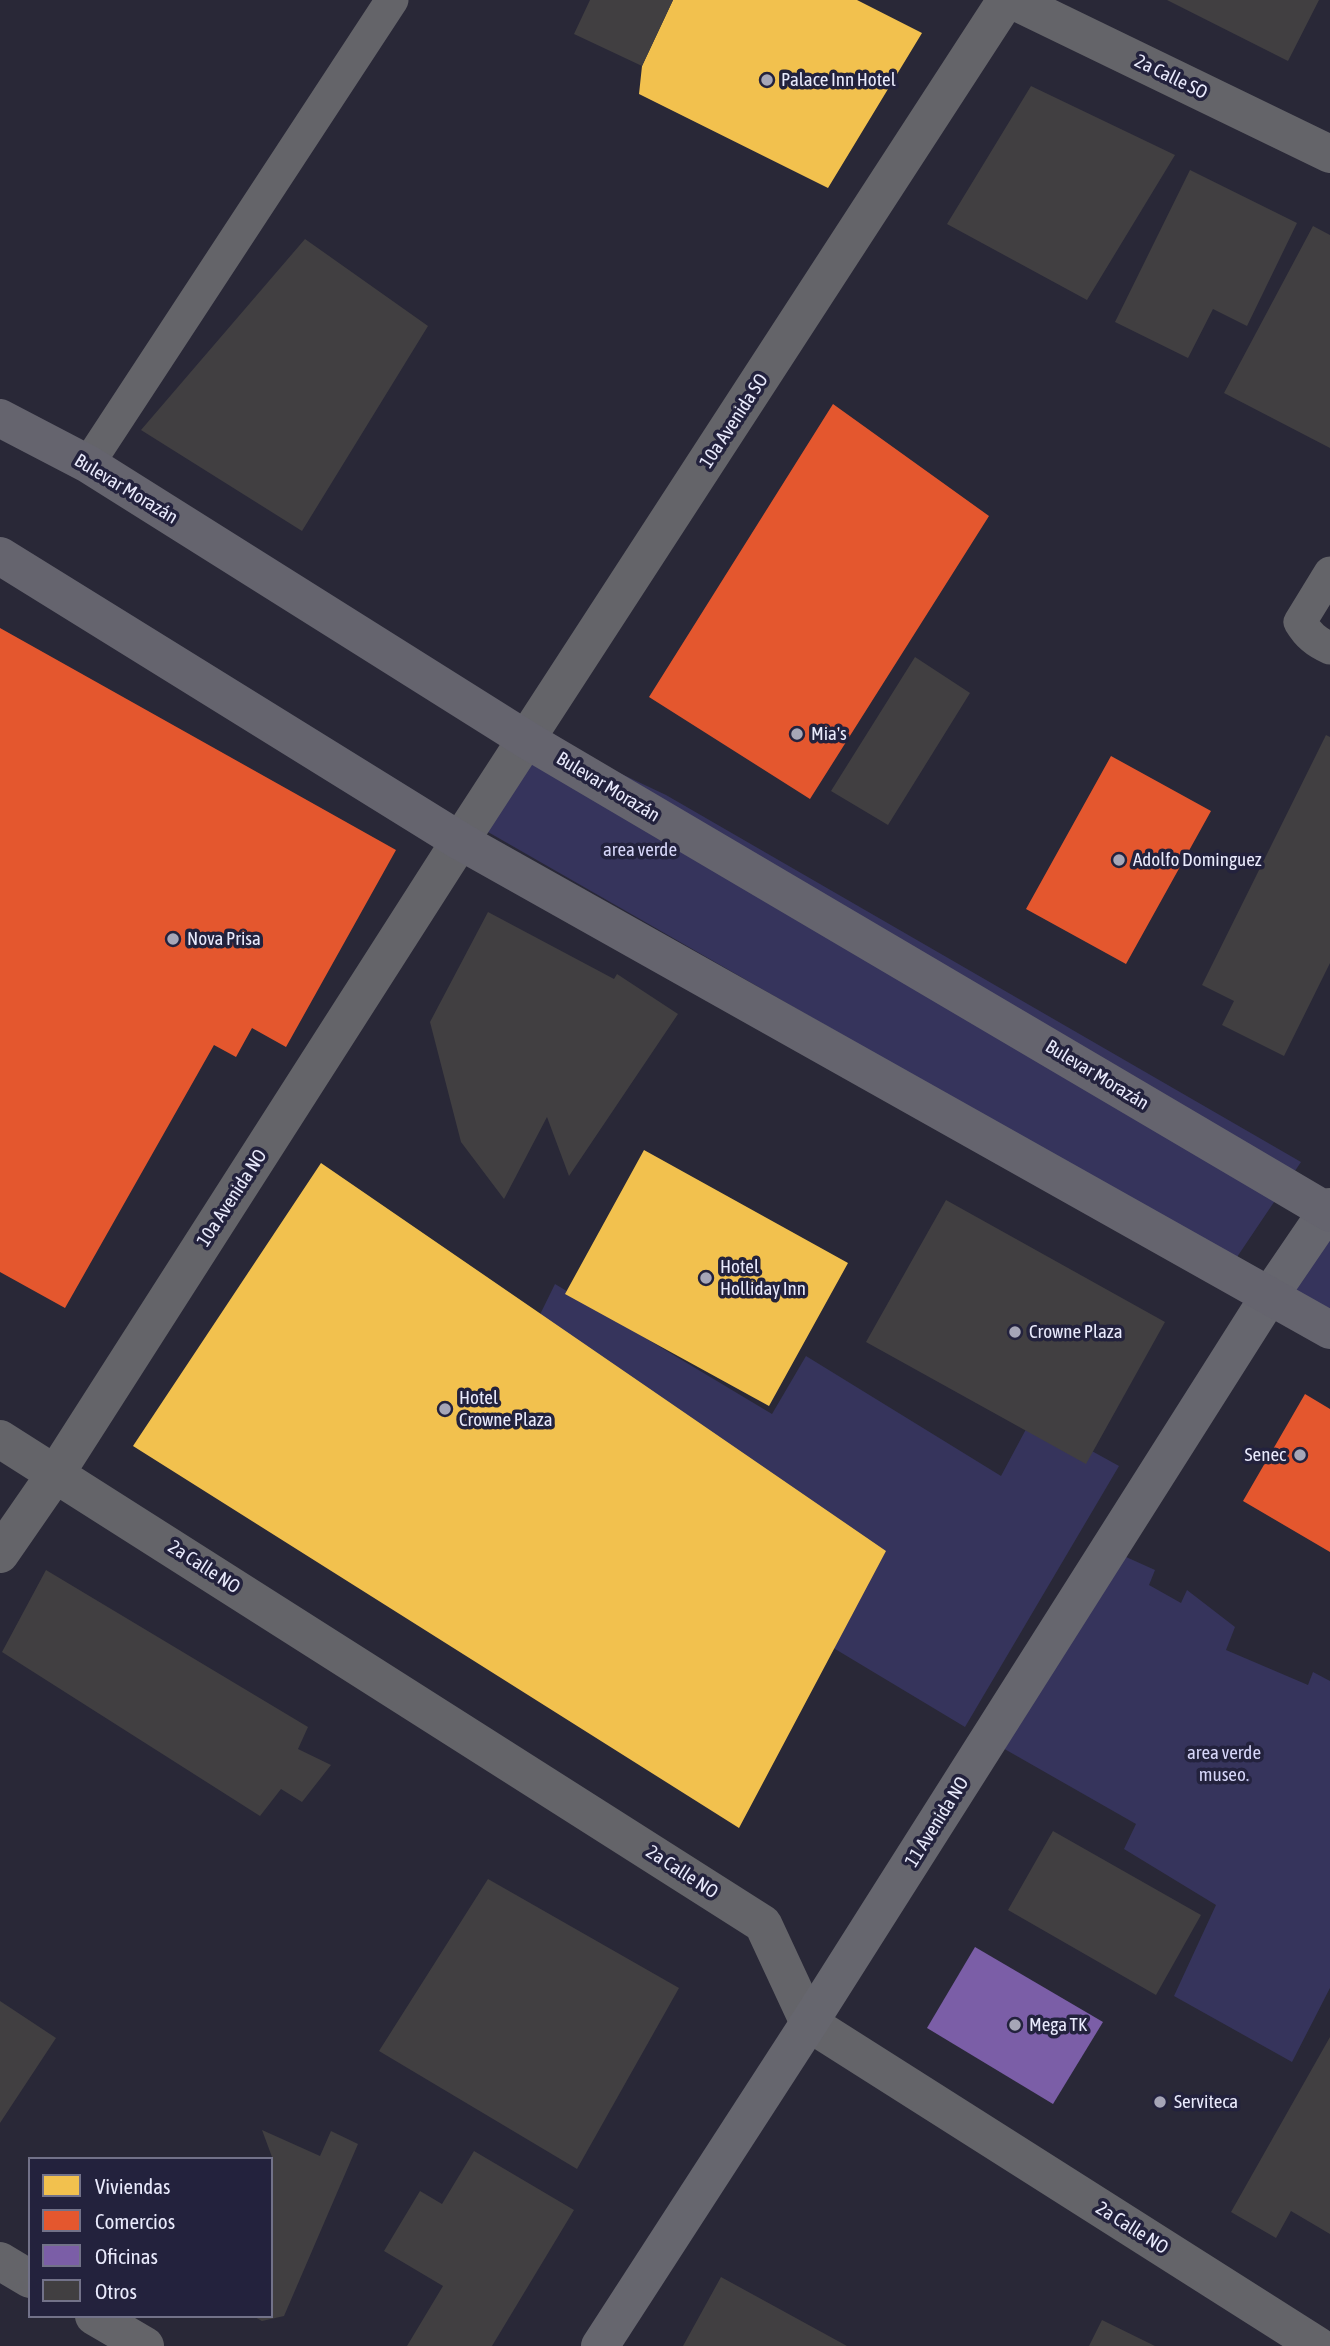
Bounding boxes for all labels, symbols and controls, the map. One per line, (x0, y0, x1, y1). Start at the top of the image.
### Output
street label: 2a Calle SO (1131, 50, 1211, 104)
place label: Palace Inn Hotel (781, 69, 896, 91)
marker: Palace Inn Hotel (759, 72, 775, 88)
street label: 10a Avenida SO (695, 370, 773, 472)
street label: Bulevar Morazán (70, 449, 182, 529)
place label: Mia's (811, 723, 847, 745)
marker: Mia's (789, 726, 805, 742)
street label: Bulevar Morazán (552, 747, 664, 827)
park label: area verde (603, 839, 677, 861)
place label: Adolfo Dominguez (1133, 849, 1262, 871)
marker: Adolfo Dominguez (1111, 852, 1127, 868)
place label: Nova Prisa (187, 928, 261, 950)
marker: Nova Prisa (165, 931, 181, 947)
street label: Bulevar Morazán (1041, 1035, 1153, 1115)
street label: 10a Avenida NO (192, 1145, 272, 1251)
place label: Hotel Holliday Inn (720, 1256, 806, 1300)
marker: Hotel Holliday Inn (698, 1270, 714, 1286)
place label: Crowne Plaza (1029, 1321, 1123, 1343)
marker: Crowne Plaza (1007, 1324, 1023, 1340)
place label: Hotel Crowne Plaza (459, 1387, 553, 1431)
marker: Hotel Crowne Plaza (437, 1401, 453, 1417)
place label: Senec (1245, 1444, 1286, 1466)
marker: Senec (1292, 1447, 1308, 1463)
street label: 2a Calle NO (164, 1535, 244, 1599)
park label: area verde museo. (1187, 1742, 1261, 1786)
street label: 11 Avenida NO (900, 1773, 974, 1871)
street label: 2a Calle NO (642, 1840, 722, 1904)
place label: Mega TK (1029, 2014, 1087, 2036)
marker: Mega TK (1007, 2017, 1023, 2033)
place label: Serviteca (1174, 2091, 1238, 2113)
marker: Serviteca (1152, 2094, 1168, 2110)
legend (28, 2157, 273, 2318)
text: Viviendas (95, 2174, 170, 2198)
street label: 2a Calle NO (1092, 2197, 1172, 2259)
text: Comercios (95, 2209, 175, 2233)
text: Oficinas (95, 2244, 158, 2268)
text: Otros (95, 2279, 137, 2303)

